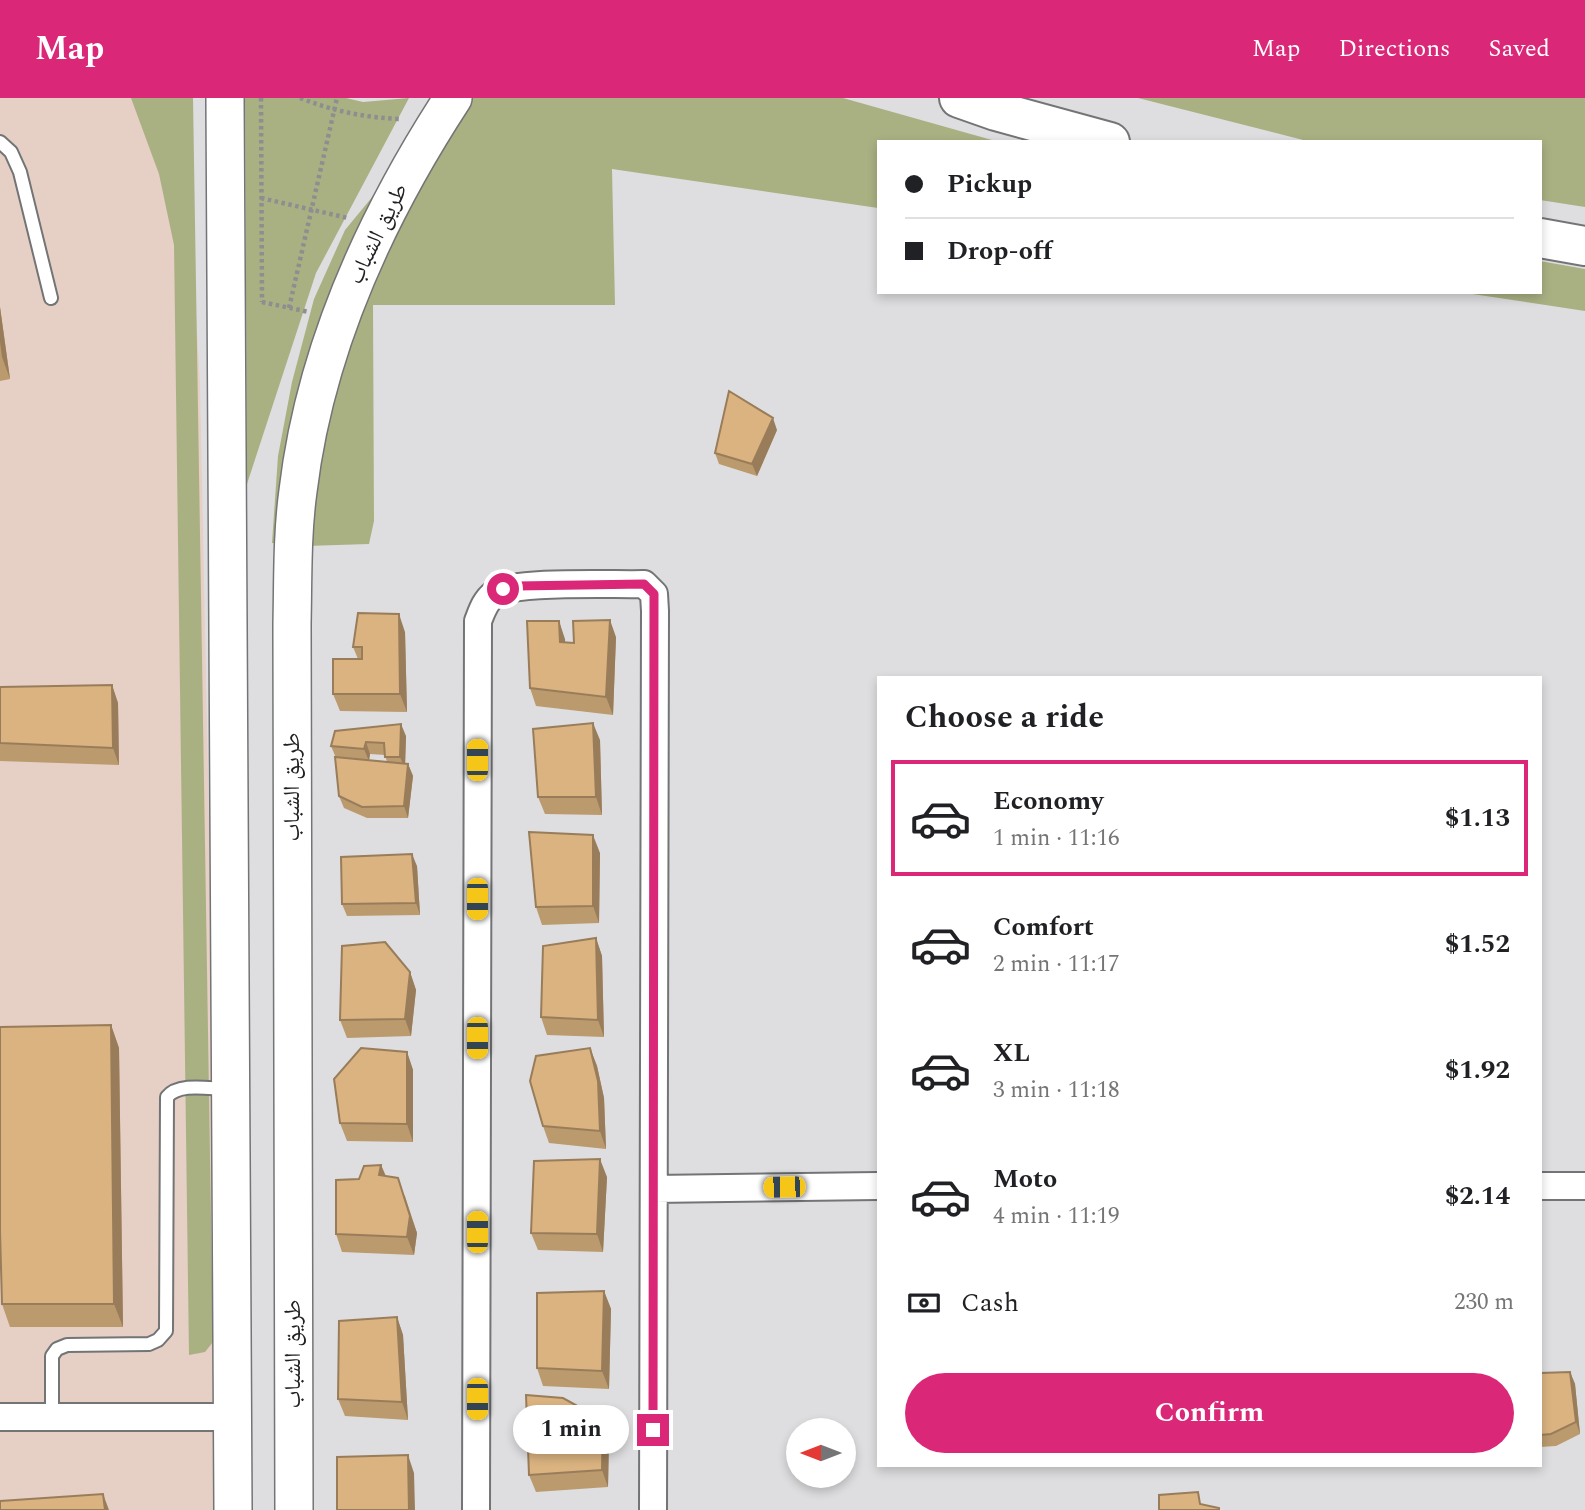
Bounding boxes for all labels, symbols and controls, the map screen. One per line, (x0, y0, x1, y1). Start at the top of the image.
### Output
text: Map (35, 24, 104, 74)
text: Map (1252, 31, 1300, 67)
text: Directions (1338, 31, 1450, 67)
text: Saved (1488, 31, 1550, 67)
text: Pickup (947, 164, 1032, 204)
street label: طريق الشباب (338, 177, 418, 291)
text: Drop-off (947, 231, 1052, 271)
route start (487, 573, 519, 605)
text: Choose a ride (905, 693, 1104, 742)
street label: طريق الشباب (275, 733, 310, 841)
car (467, 739, 488, 781)
text: Economy (993, 781, 1103, 821)
icon: car (909, 787, 972, 850)
text: $1.13 (1445, 798, 1510, 838)
text: 1 min · 11:16 (993, 821, 1120, 856)
car (467, 878, 488, 920)
text: Comfort (993, 907, 1094, 947)
icon: car (909, 913, 972, 976)
text: $1.52 (1445, 924, 1510, 964)
text: 2 min · 11:17 (993, 947, 1120, 982)
car (467, 1017, 488, 1059)
text: XL (993, 1033, 1030, 1073)
icon: car (909, 1039, 972, 1102)
text: $1.92 (1445, 1050, 1510, 1090)
text: 3 min · 11:18 (993, 1073, 1120, 1108)
text: Moto (993, 1159, 1057, 1199)
icon: car (909, 1165, 972, 1228)
car (763, 1176, 806, 1198)
text: $2.14 (1445, 1176, 1510, 1216)
text: 4 min · 11:19 (993, 1199, 1120, 1234)
car (467, 1211, 488, 1253)
text: Cash (961, 1283, 1019, 1323)
icon: cash (905, 1284, 943, 1322)
text: 230 m (1454, 1285, 1514, 1320)
street label: طريق الشباب (276, 1300, 311, 1408)
button: Confirm (905, 1373, 1514, 1453)
car (467, 1378, 488, 1420)
callout: 1 min (513, 1406, 628, 1454)
text: 1 min (540, 1412, 602, 1447)
route end (637, 1414, 669, 1446)
north arrow (786, 1418, 856, 1488)
map controls (786, 1418, 856, 1488)

